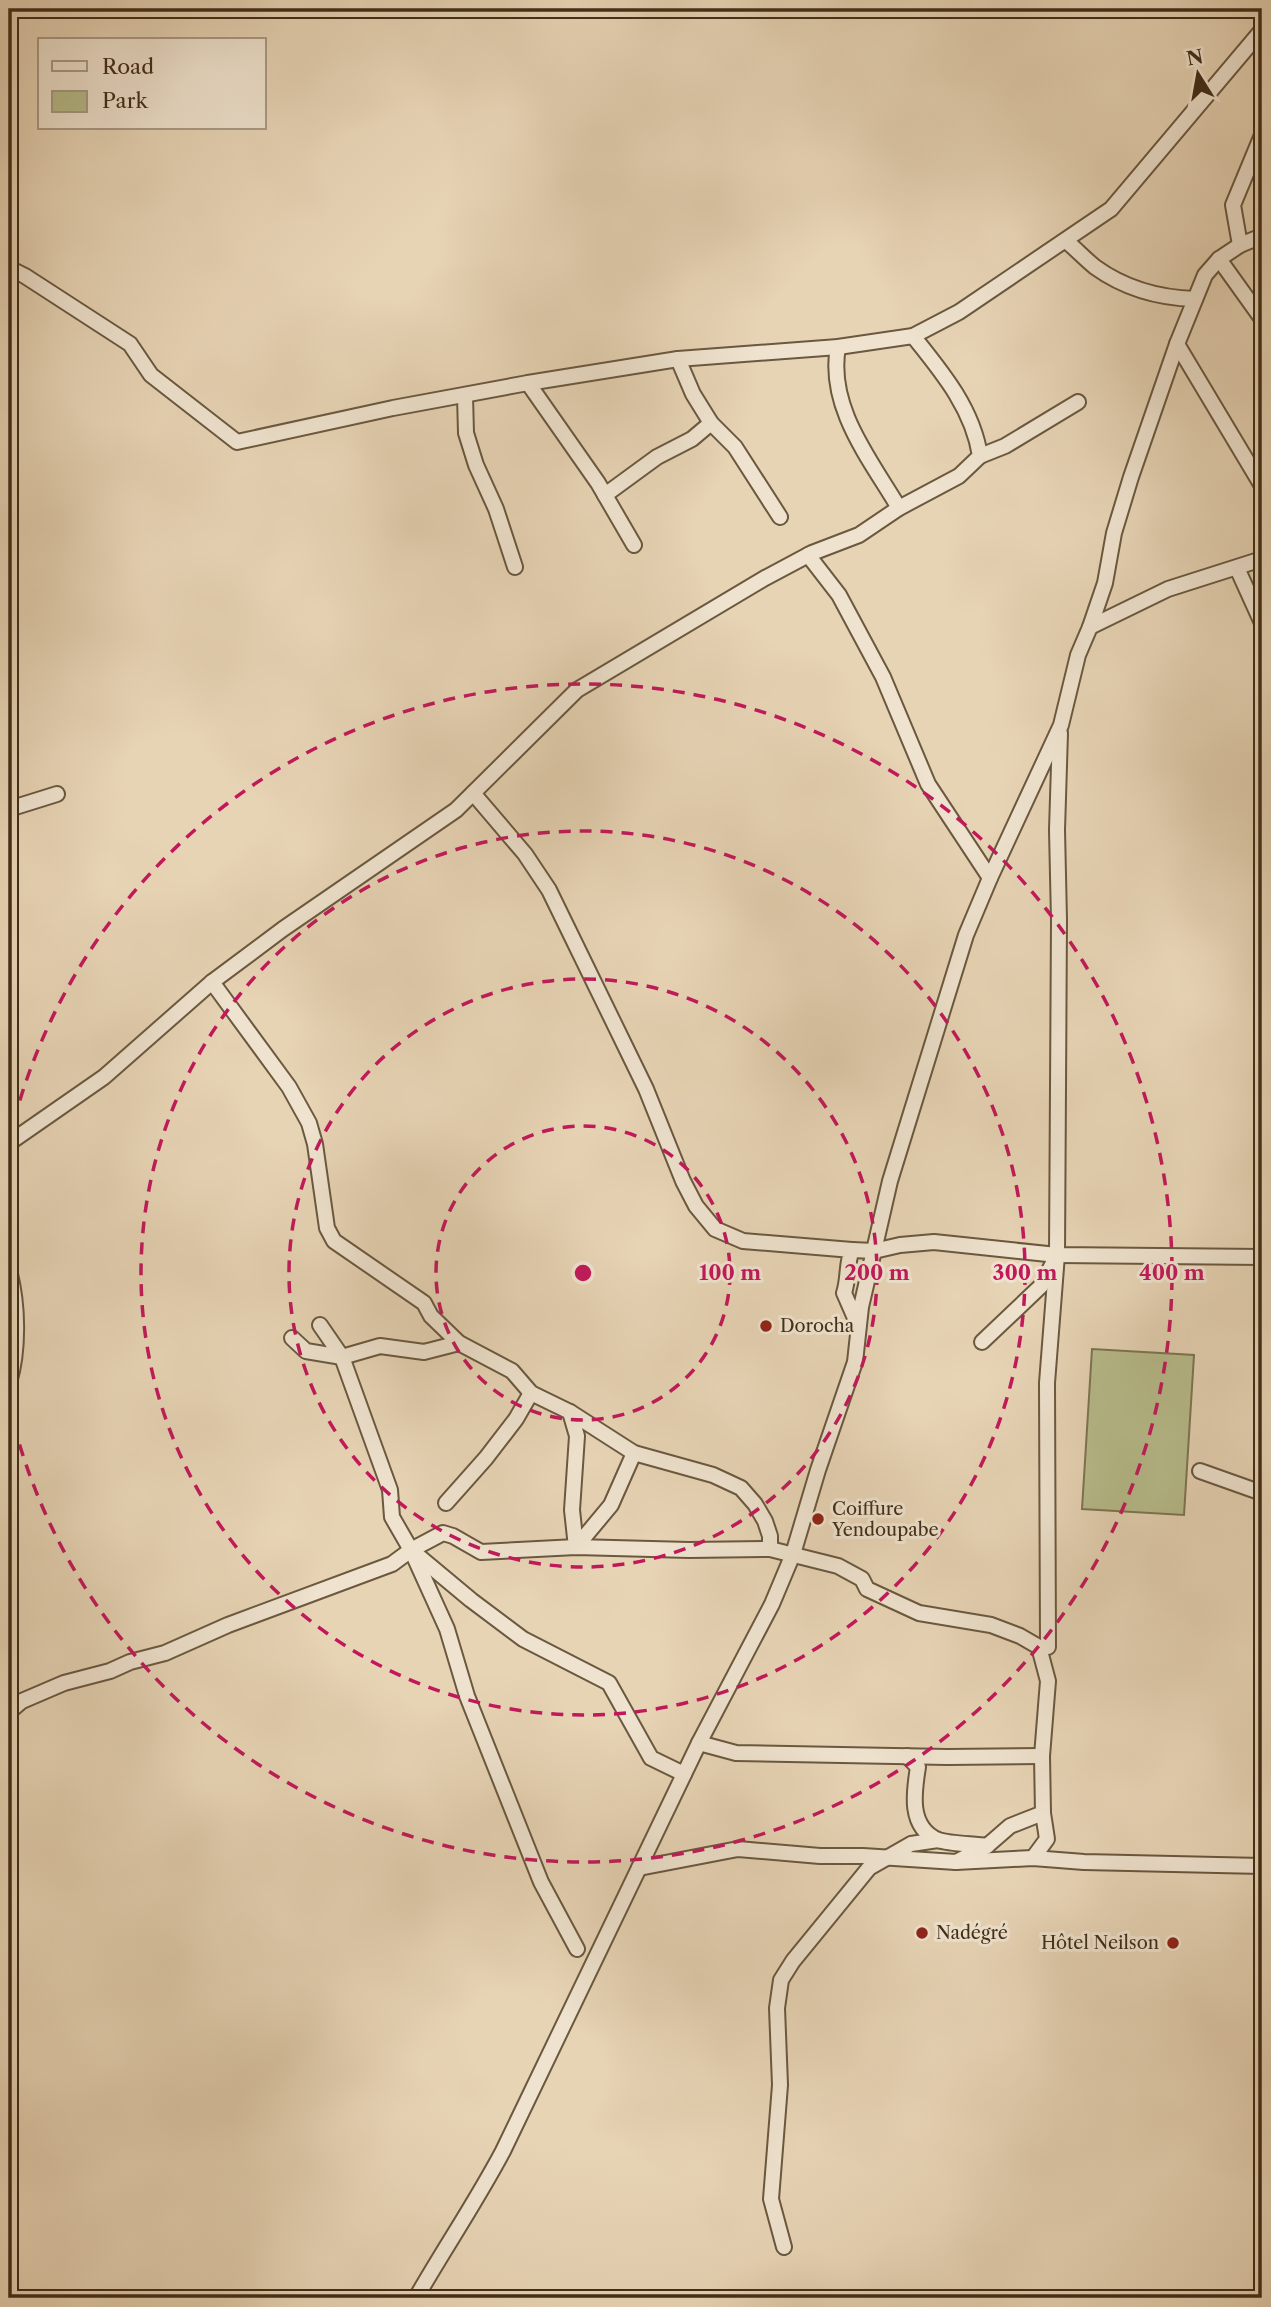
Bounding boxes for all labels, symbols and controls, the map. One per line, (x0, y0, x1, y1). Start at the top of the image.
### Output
legend (38, 38, 266, 130)
north arrow (1162, 38, 1232, 108)
text: N (1185, 45, 1205, 71)
text: Road (102, 54, 154, 79)
text: Park (102, 88, 148, 113)
text: 100 m (699, 1260, 761, 1285)
text: 200 m (844, 1260, 910, 1285)
text: 300 m (993, 1260, 1057, 1285)
text: 400 m (1139, 1260, 1205, 1285)
centre of rings (571, 1261, 595, 1285)
place label: Dorocha (780, 1315, 855, 1337)
marker: Dorocha (758, 1318, 774, 1334)
place label: Coiffure Yendoupabe (831, 1498, 939, 1541)
marker: Coiffure Yendoupabe (810, 1511, 826, 1527)
place label: Nadégré (936, 1922, 1008, 1944)
marker: Nadégré (914, 1925, 930, 1941)
place label: Hôtel Neilson (1041, 1932, 1159, 1954)
marker: Hôtel Neilson (1165, 1935, 1181, 1951)

